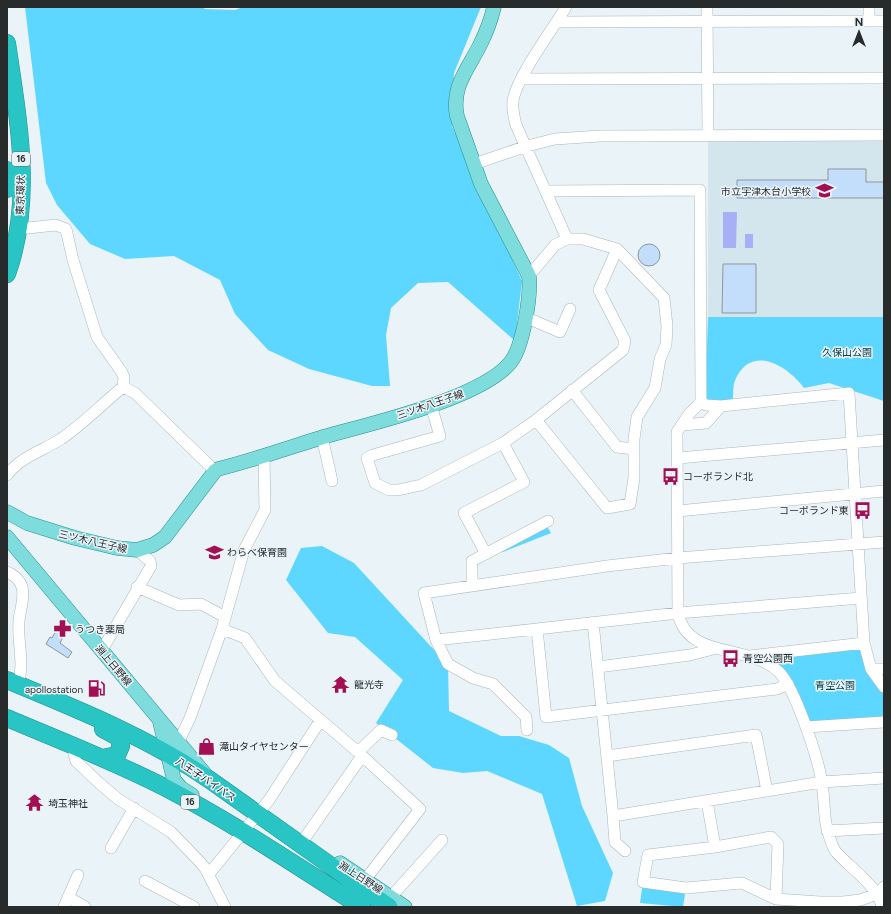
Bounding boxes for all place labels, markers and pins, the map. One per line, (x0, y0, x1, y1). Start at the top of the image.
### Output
school or university icon: 市立宇津木台小学校 (814, 181, 834, 201)
place label: 市立宇津木台小学校 (721, 185, 811, 198)
bus stop icon: コーポランド北 (660, 466, 680, 486)
place label: コーポランド北 (683, 470, 753, 483)
bus stop icon: コーポランド東 (852, 500, 872, 520)
place label: コーポランド東 (779, 504, 849, 517)
school or university icon: わらべ保育園 (204, 542, 224, 562)
place label: わらべ保育園 (227, 546, 287, 559)
pharmacy icon: うつき薬局 (52, 619, 72, 639)
place label: うつき薬局 (75, 623, 125, 636)
bus stop icon: 青空公園西 (720, 648, 740, 668)
place label: 青空公園西 (743, 652, 793, 665)
temple icon: 龍光寺 (331, 674, 351, 694)
place label: 龍光寺 (354, 678, 384, 691)
fuel station icon: apollostation (86, 679, 106, 699)
place label: apollostation (25, 683, 83, 696)
shop icon: 滝山タイヤセンター (196, 736, 216, 756)
place label: 滝山タイヤセンター (219, 740, 309, 753)
temple icon: 埼玉神社 (25, 793, 45, 813)
place label: 埼玉神社 (48, 797, 88, 810)

